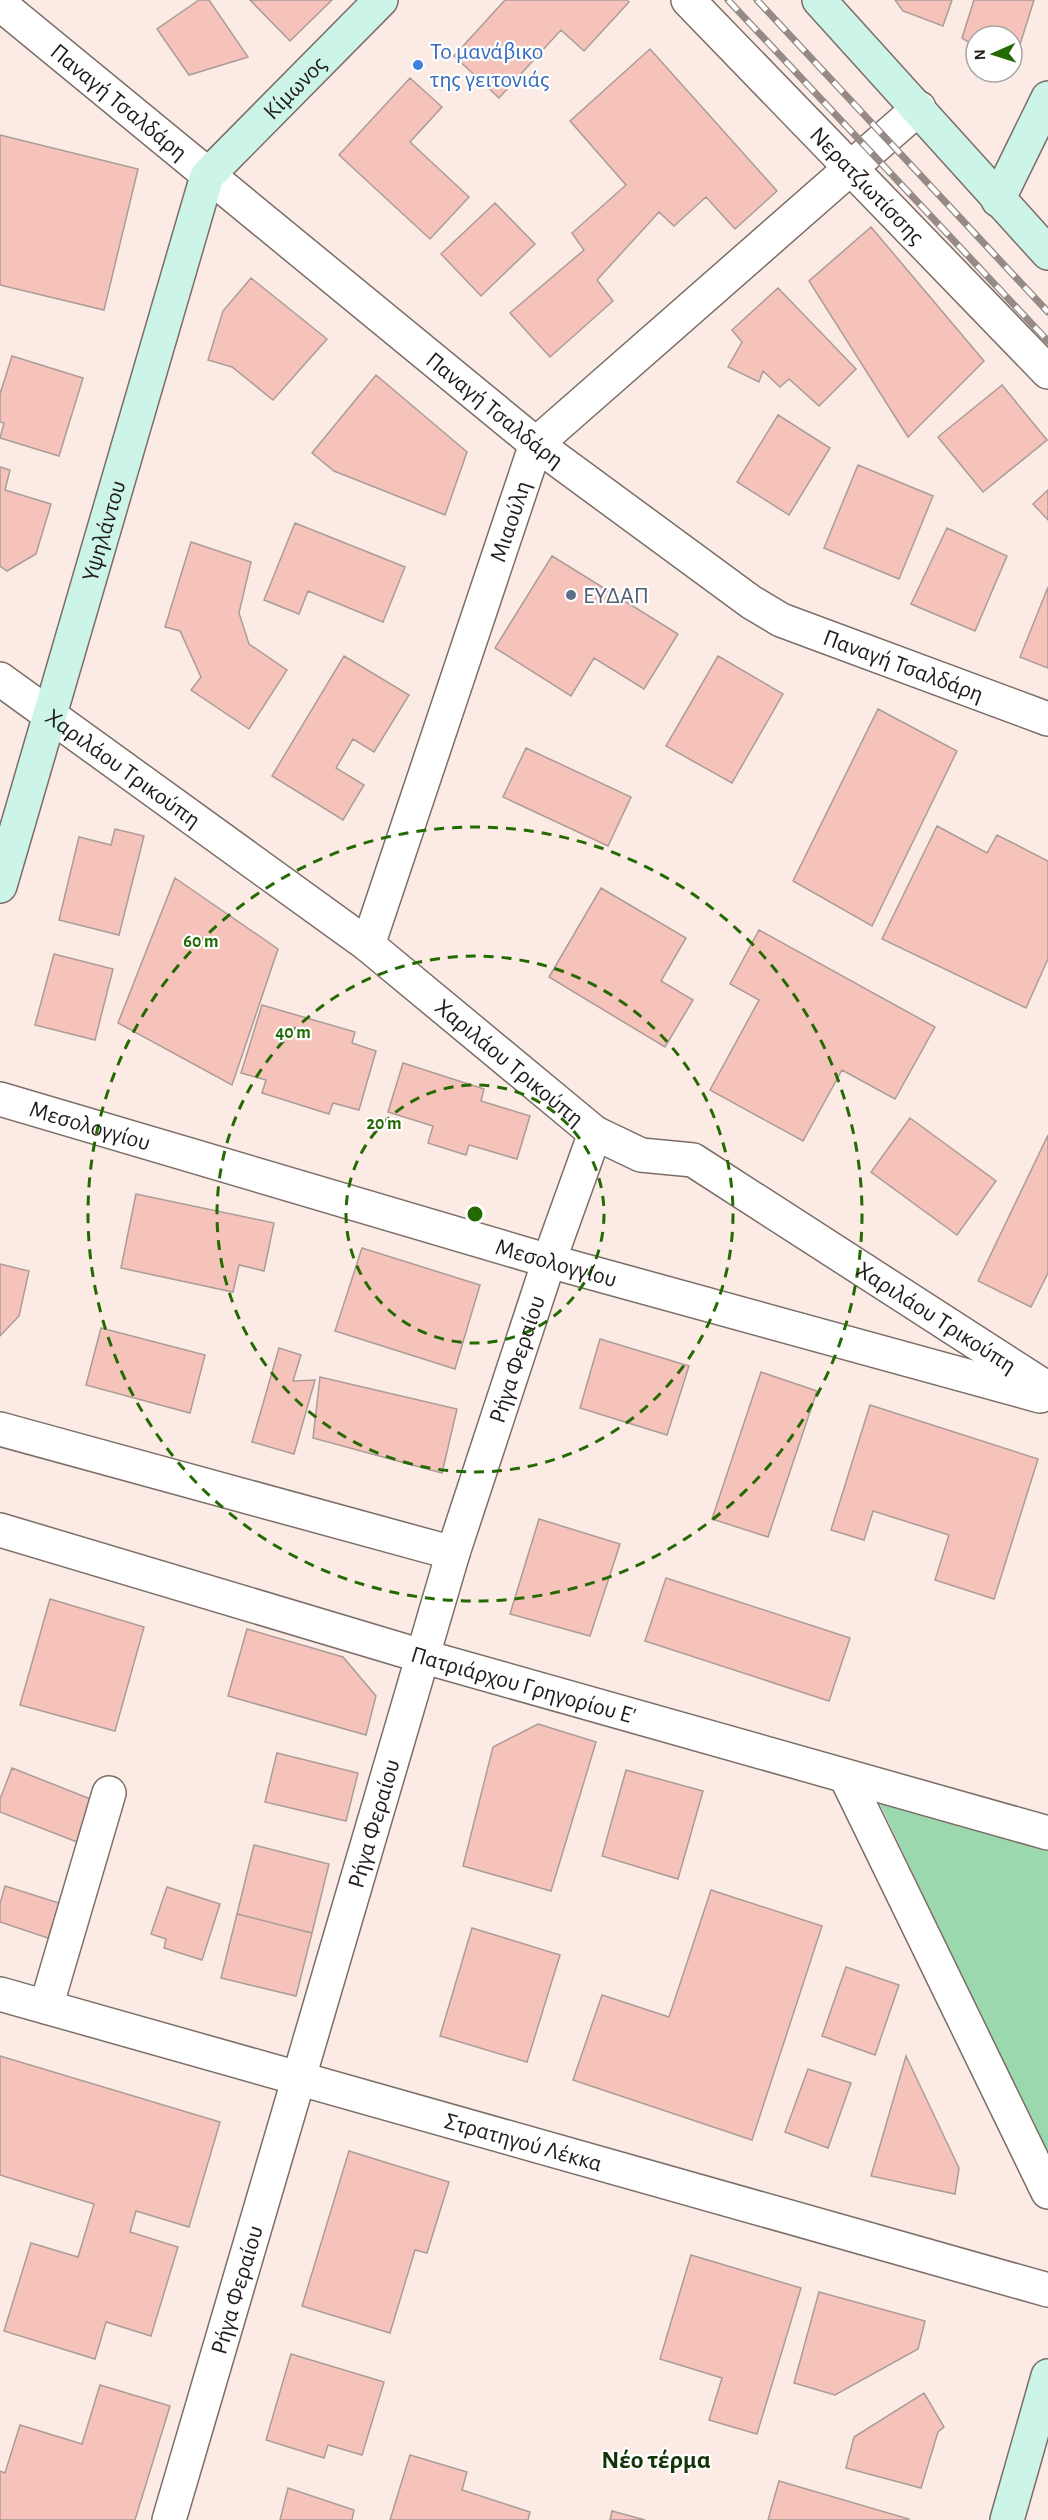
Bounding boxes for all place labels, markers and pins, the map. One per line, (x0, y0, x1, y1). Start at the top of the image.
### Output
place label: Το μανάβικο της γειτονιάς (429, 40, 550, 92)
marker: Το μανάβικο της γειτονιάς (411, 58, 425, 72)
place label: ΕΥΔΑΠ (583, 584, 649, 608)
marker: ΕΥΔΑΠ (564, 588, 578, 602)
centre of rings (465, 1204, 485, 1224)

